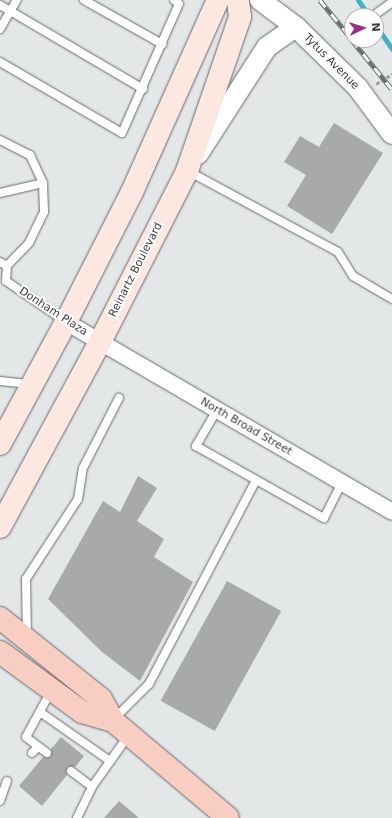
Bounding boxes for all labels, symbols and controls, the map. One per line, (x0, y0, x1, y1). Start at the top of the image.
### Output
north arrow (344, 8, 384, 48)
text: N (369, 22, 382, 32)
street label: Tytus Avenue (301, 32, 361, 92)
street label: Reinartz Boulevard (106, 220, 166, 320)
street label: Donham Plaza (16, 285, 90, 339)
street label: North Broad Street (198, 395, 294, 459)

